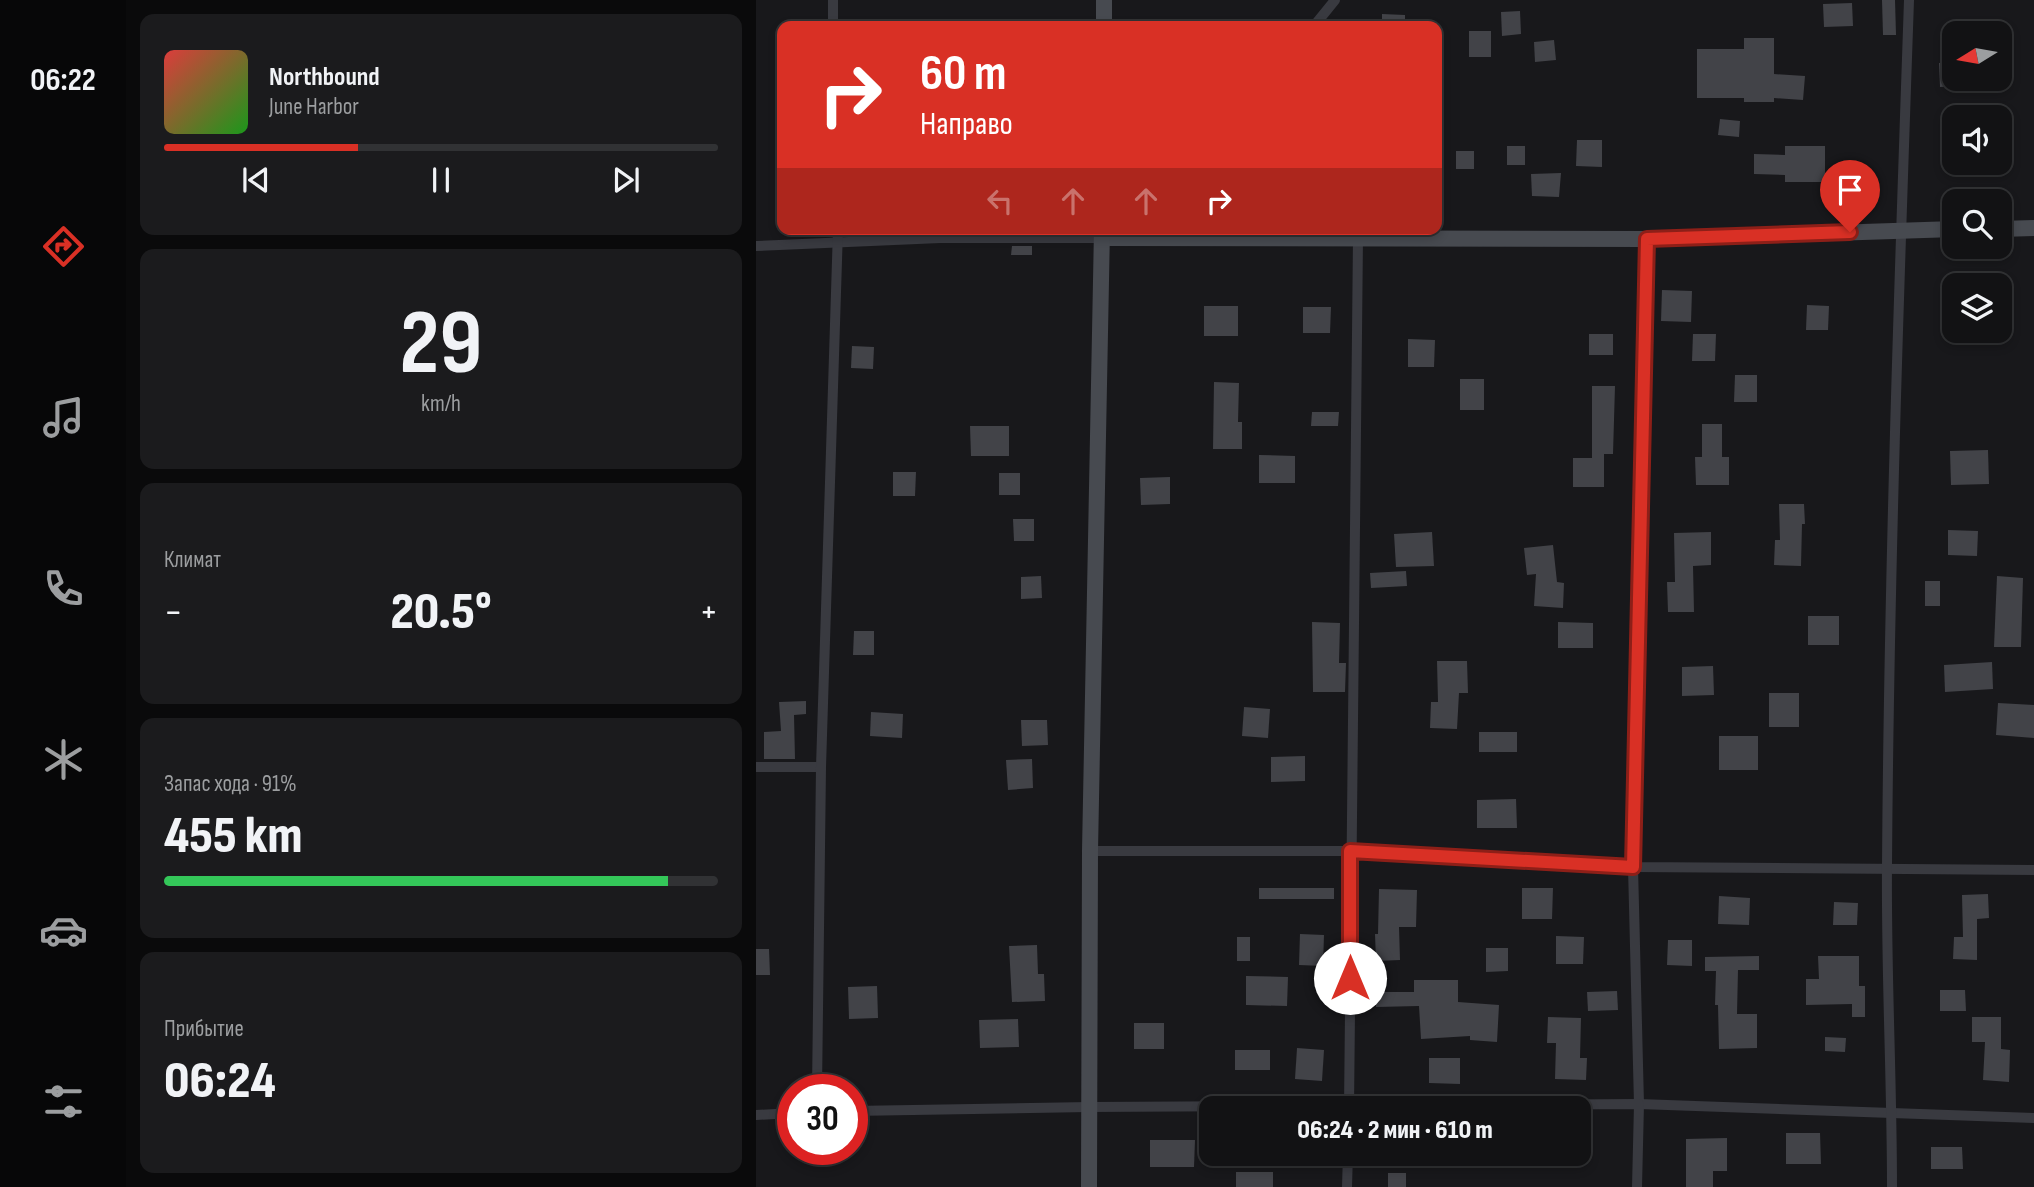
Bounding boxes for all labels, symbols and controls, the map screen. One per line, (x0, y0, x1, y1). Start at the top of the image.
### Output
north arrow (1942, 21, 2012, 91)
map controls (1942, 21, 2012, 343)
text: 60 m (920, 45, 1007, 104)
icon: right (805, 49, 896, 140)
text: 06:22 (30, 61, 96, 100)
text: Northbound (269, 62, 380, 93)
text: June Harbor (269, 93, 359, 121)
text: Направо (920, 105, 1013, 144)
button: sound (1942, 105, 2012, 175)
pin (1820, 160, 1880, 232)
icon: previous (237, 161, 275, 199)
icon: pause (422, 161, 460, 199)
icon: next (607, 161, 645, 199)
icon: arrive (1831, 171, 1869, 209)
icon: left (981, 182, 1019, 220)
icon: ahead (1054, 182, 1092, 220)
icon: ahead (1127, 182, 1165, 220)
icon: right (1200, 182, 1238, 220)
button: search (1942, 189, 2012, 259)
icon: directions (39, 222, 88, 271)
button: layers (1942, 273, 2012, 343)
text: 29 (400, 290, 483, 399)
text: km/h (421, 390, 461, 418)
icon: music (39, 393, 88, 442)
text: Климат (164, 546, 221, 574)
icon: phone (39, 564, 88, 613)
text: 20.5° (390, 581, 492, 644)
text: − (164, 590, 183, 635)
text: + (699, 590, 718, 635)
icon: climate (39, 735, 88, 784)
text: Запас хода · 91% (164, 770, 297, 798)
text: 455 km (164, 805, 303, 868)
icon: car (39, 906, 88, 955)
position arrow (1313, 941, 1387, 1015)
text: Прибытие (164, 1015, 244, 1043)
text: 06:24 (164, 1050, 276, 1113)
speed limit sign: 30 (777, 1074, 868, 1165)
icon: filters (39, 1077, 88, 1126)
text: 06:24 · 2 мин · 610 m (1297, 1115, 1493, 1146)

